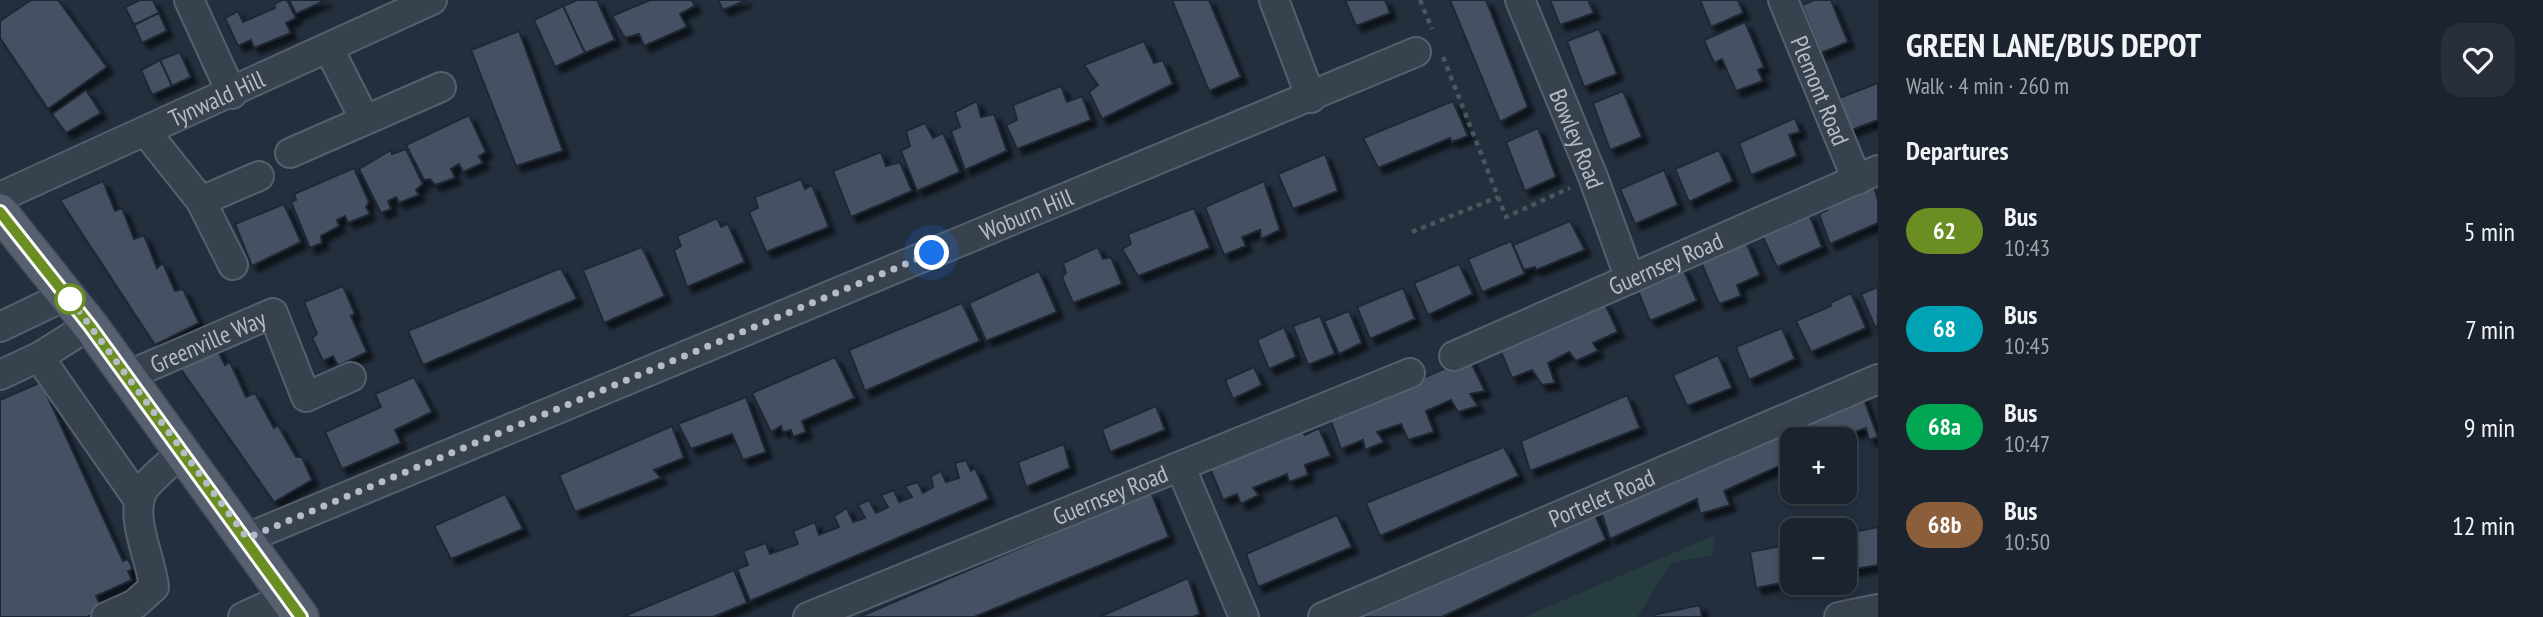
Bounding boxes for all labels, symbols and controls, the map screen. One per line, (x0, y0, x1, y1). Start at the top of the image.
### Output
text: GREEN LANE/BUS DEPOT (1906, 23, 2201, 66)
button: heart (2441, 23, 2515, 97)
street label: Plemont Road (1784, 31, 1857, 150)
street label: Tynwald Hill (164, 63, 270, 134)
text: Walk · 4 min · 260 m (1906, 71, 2069, 100)
street label: Bowley Road (1543, 84, 1611, 193)
text: Departures (1906, 134, 2009, 167)
street label: Woburn Hill (975, 181, 1078, 247)
text: Bus (2004, 200, 2037, 233)
text: 62 (1933, 215, 1956, 246)
text: 5 min (2464, 215, 2515, 248)
street label: Guernsey Road (1604, 225, 1727, 302)
text: 10:43 (2004, 233, 2050, 262)
your location (914, 235, 949, 270)
unlabelled marker (55, 284, 85, 314)
text: Bus (2004, 298, 2037, 331)
street label: Greenville Way (145, 303, 270, 380)
text: 68 (1933, 313, 1956, 344)
text: 7 min (2465, 313, 2515, 346)
text: 10:45 (2004, 331, 2050, 360)
text: Bus (2004, 396, 2037, 429)
text: 68a (1928, 411, 1961, 442)
text: 9 min (2464, 411, 2515, 444)
map controls (1780, 427, 1857, 595)
button: + (1780, 427, 1857, 504)
text: 10:47 (2004, 429, 2050, 458)
street label: Guernsey Road (1048, 457, 1172, 532)
street label: Portelet Road (1544, 461, 1659, 534)
text: Bus (2004, 494, 2037, 527)
text: 68b (1928, 509, 1961, 540)
text: 12 min (2452, 509, 2515, 542)
button: − (1780, 518, 1857, 595)
text: 10:50 (2004, 527, 2050, 556)

